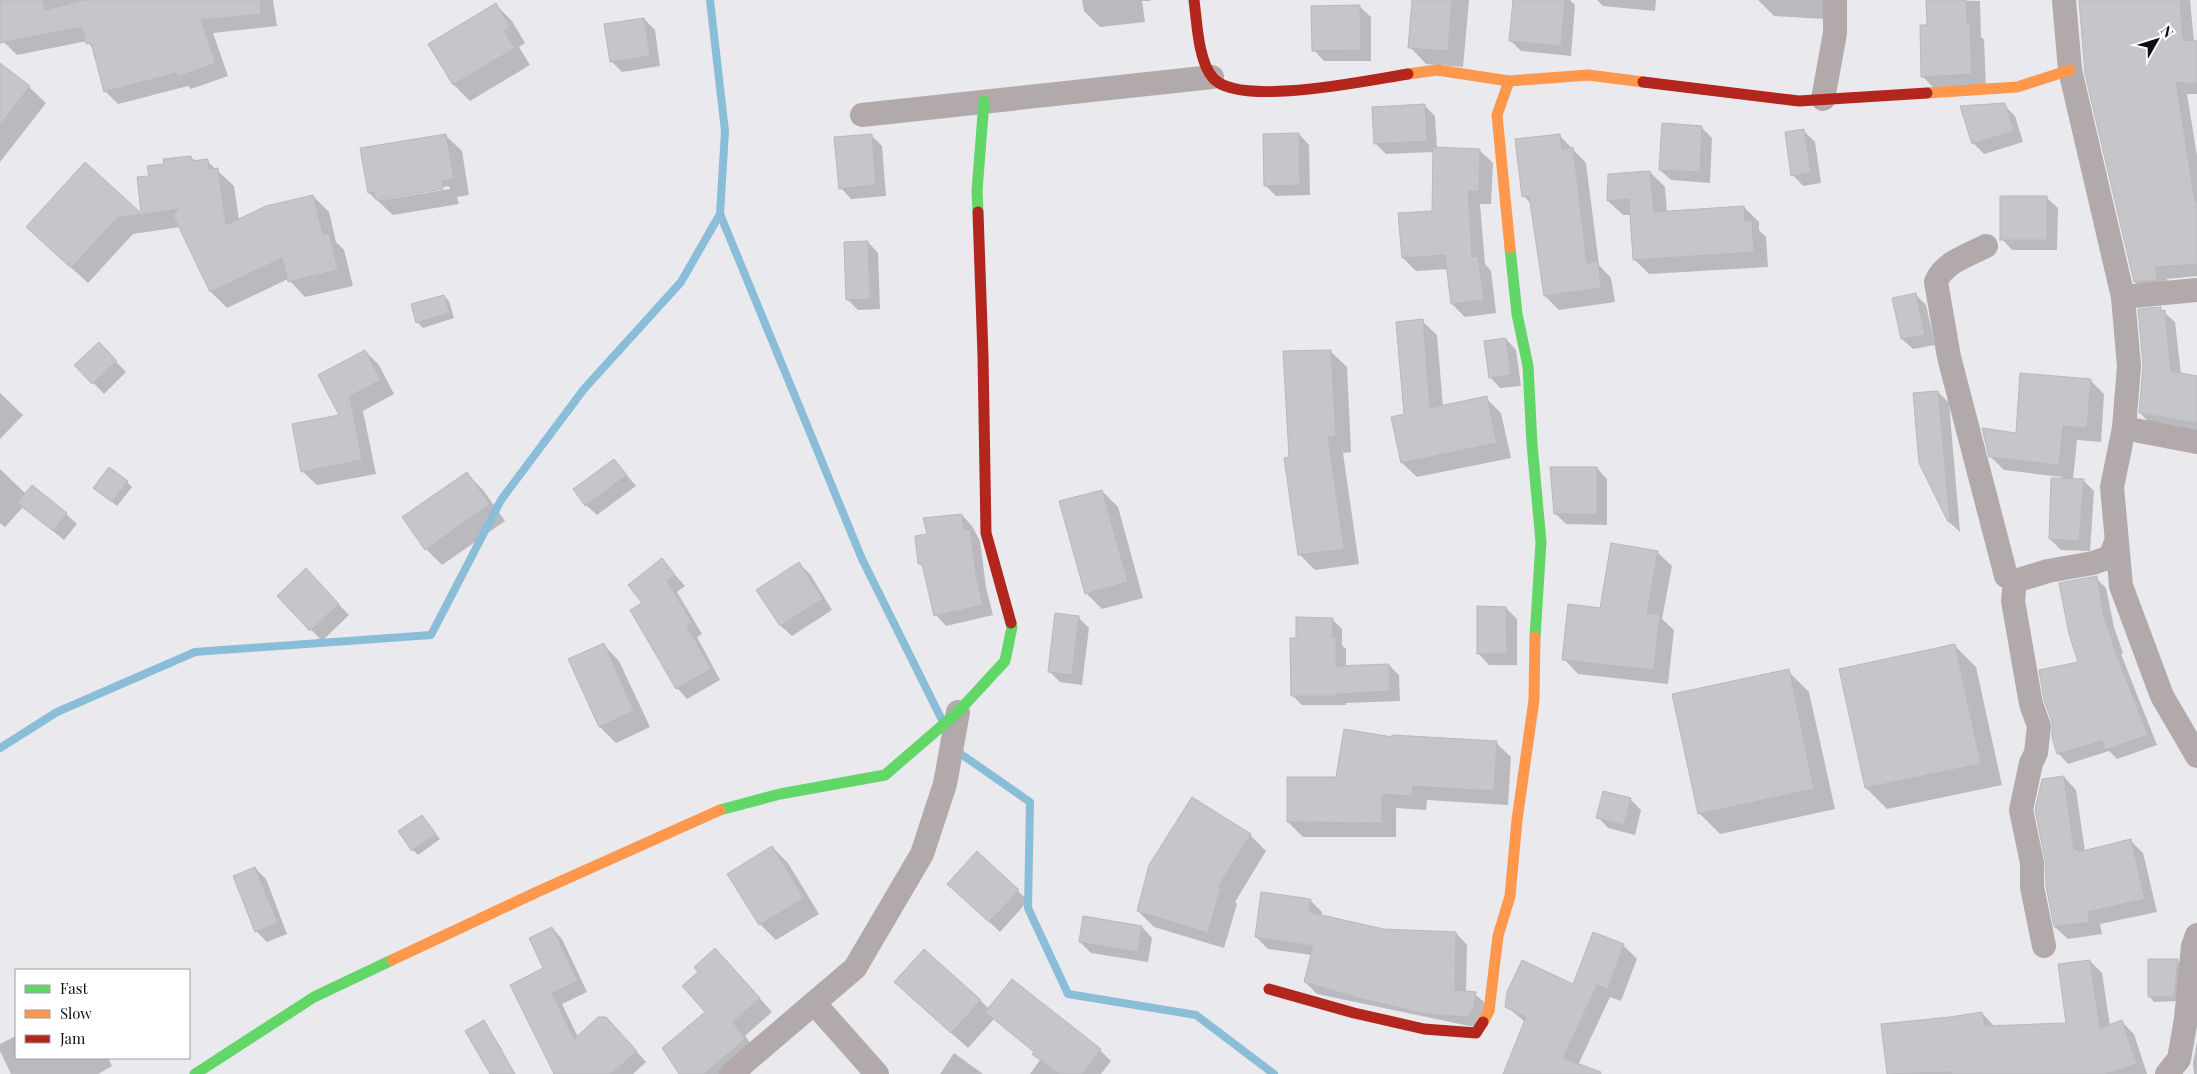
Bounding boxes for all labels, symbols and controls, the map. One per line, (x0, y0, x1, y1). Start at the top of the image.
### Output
north arrow (2132, 15, 2182, 65)
text: N (2157, 22, 2178, 41)
legend (15, 969, 190, 1059)
text: Fast (60, 978, 89, 998)
text: Slow (60, 1003, 92, 1023)
text: Jam (59, 1028, 86, 1048)

